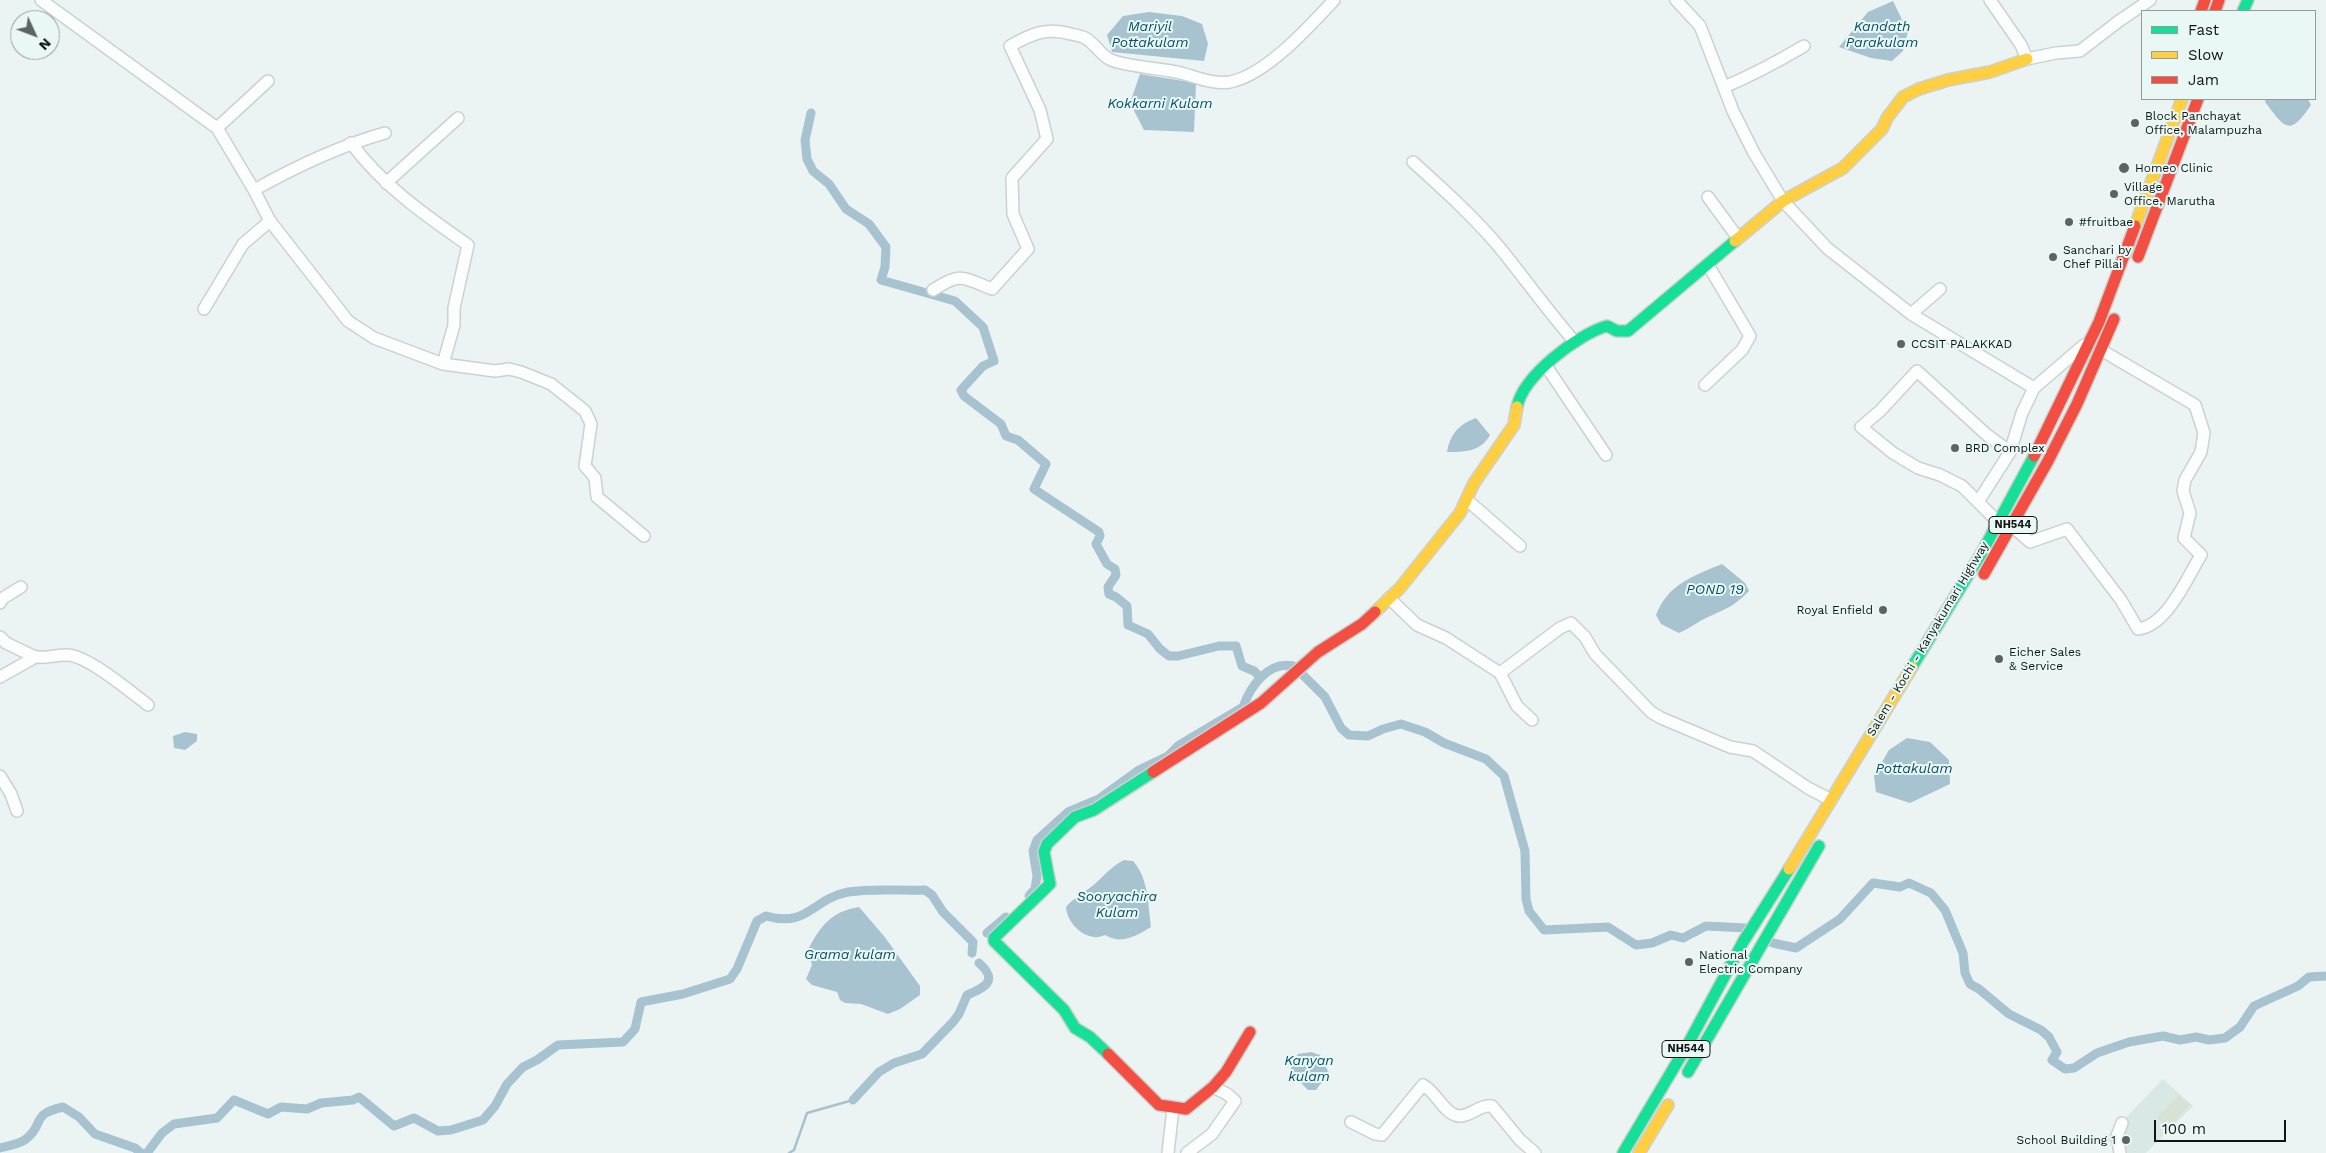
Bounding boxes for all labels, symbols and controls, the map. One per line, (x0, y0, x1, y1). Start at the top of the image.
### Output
north arrow (10, 10, 60, 60)
legend (2141, 10, 2316, 100)
water label: Mariyil Pottakulam (1111, 19, 1189, 52)
water label: Kandath Parakulam (1846, 19, 1918, 52)
text: Fast (2188, 21, 2219, 39)
text: N (36, 35, 55, 54)
text: Slow (2188, 46, 2224, 64)
text: Jam (2188, 71, 2219, 89)
water label: Kokkarni Kulam (1107, 96, 1213, 112)
place label: Block Panchayat Office, Malampuzha (2145, 109, 2262, 137)
marker: Block Panchayat Office, Malampuzha (2129, 117, 2141, 129)
marker: Homeo Clinic (2117, 161, 2131, 175)
place label: Homeo Clinic (2135, 161, 2213, 175)
place label: Village Office, Marutha (2124, 180, 2215, 208)
marker: Village Office, Marutha (2108, 188, 2120, 200)
place label: #fruitbae (2079, 215, 2133, 229)
marker: #fruitbae (2063, 216, 2075, 228)
place label: Sanchari by Chef Pillai (2063, 243, 2131, 271)
marker: Sanchari by Chef Pillai (2047, 251, 2059, 263)
place label: CCSIT PALAKKAD (1911, 337, 2012, 351)
marker: CCSIT PALAKKAD (1895, 338, 1907, 350)
place label: BRD Complex (1965, 441, 2045, 455)
marker: BRD Complex (1949, 442, 1961, 454)
road number: NH544 (1989, 516, 2037, 534)
street label: Salem - Kochi - Kanyakumari Highway (1864, 539, 1992, 739)
water label: POND 19 (1686, 582, 1744, 598)
place label: Royal Enfield (1797, 603, 1873, 617)
marker: Royal Enfield (1877, 604, 1889, 616)
place label: Eicher Sales & Service (2009, 645, 2081, 673)
marker: Eicher Sales & Service (1993, 653, 2005, 665)
water label: Pottakulam (1875, 761, 1953, 777)
water label: Sooryachira Kulam (1077, 889, 1157, 922)
water label: Grama kulam (804, 947, 896, 963)
place label: National Electric Company (1699, 948, 1803, 976)
marker: National Electric Company (1683, 956, 1695, 968)
road number: NH544 (1662, 1040, 1710, 1058)
water label: Kanyan kulam (1284, 1053, 1334, 1086)
scale bar (2156, 1110, 2288, 1142)
text: 100 m (2162, 1120, 2206, 1138)
place label: School Building 1 (2017, 1133, 2116, 1147)
marker: School Building 1 (2120, 1134, 2132, 1146)

